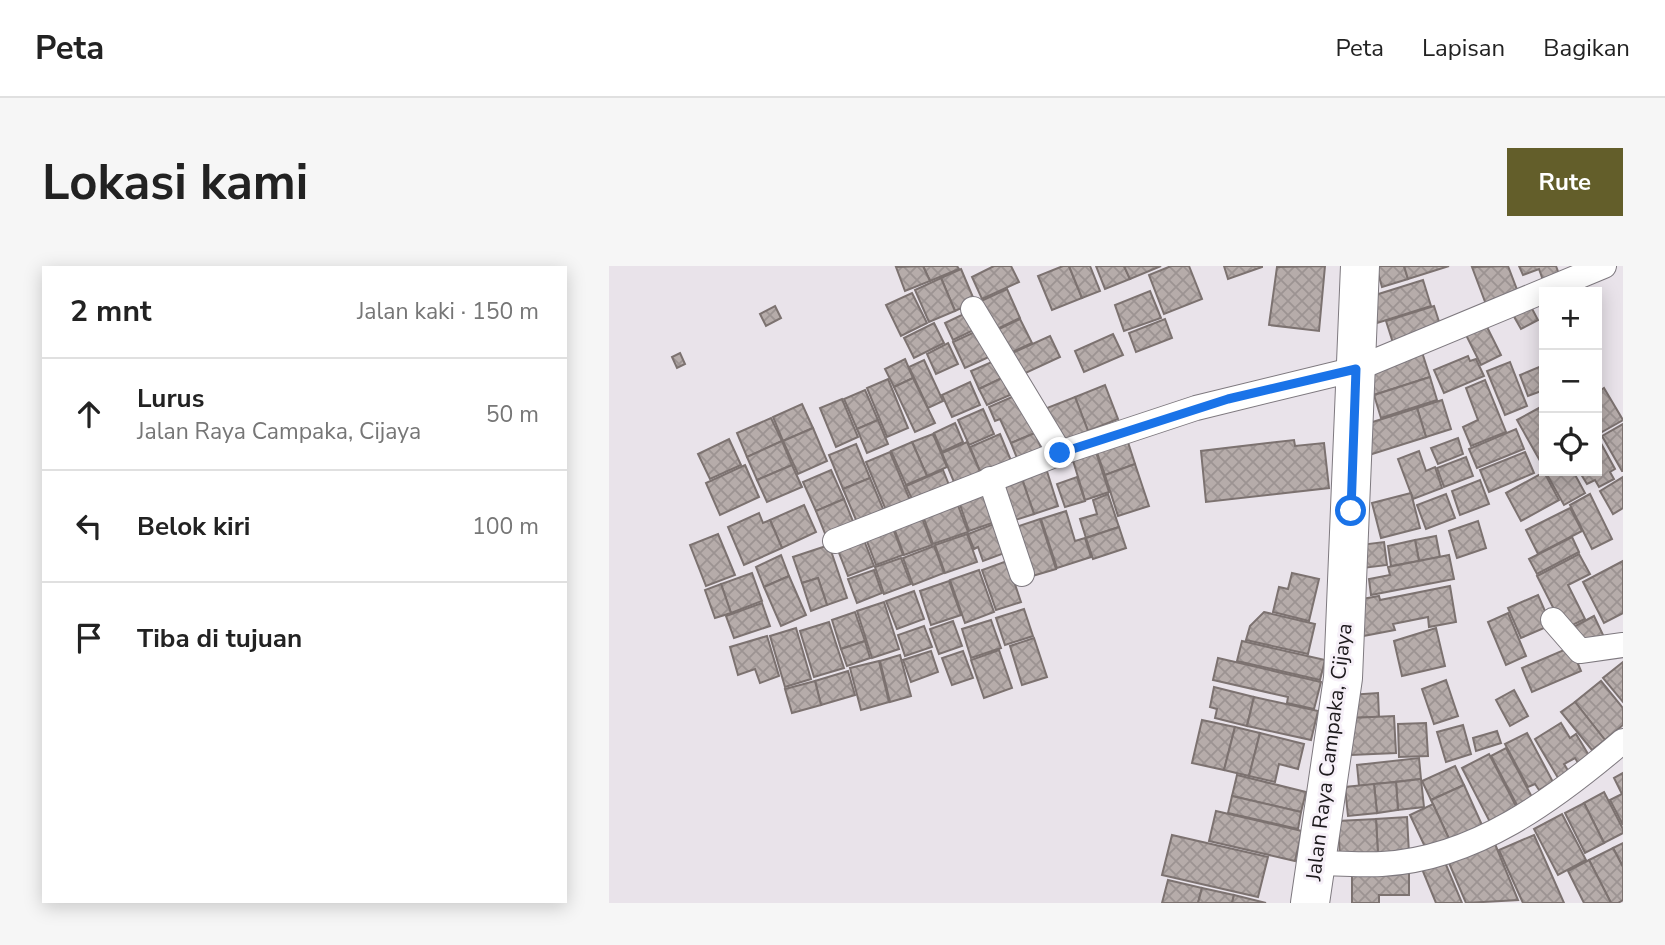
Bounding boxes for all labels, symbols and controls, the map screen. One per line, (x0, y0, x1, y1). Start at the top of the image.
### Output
text: Peta (35, 26, 104, 71)
text: Peta (1335, 32, 1384, 64)
text: Lapisan (1422, 32, 1505, 64)
text: Bagikan (1543, 32, 1630, 64)
button: Rute (1507, 148, 1623, 216)
text: Lokasi kami (42, 149, 308, 216)
map controls (1539, 287, 1602, 476)
button: + (1539, 287, 1602, 350)
text: 2 mnt (70, 291, 151, 332)
text: Jalan kaki · 150 m (357, 296, 539, 327)
button: − (1539, 350, 1602, 413)
text: Lurus (137, 381, 204, 416)
icon: ahead (70, 395, 108, 433)
text: 50 m (486, 399, 539, 430)
button: locate (1539, 413, 1602, 476)
text: Jalan Raya Campaka, Cijaya (137, 416, 421, 447)
route end (1044, 437, 1075, 468)
route start (1335, 495, 1366, 526)
icon: left (70, 507, 108, 545)
text: Belok kiri (137, 509, 250, 544)
text: 100 m (472, 511, 539, 542)
icon: arrive (70, 619, 108, 657)
text: Tiba di tujuan (137, 621, 302, 656)
street label: Jalan Raya Campaka, Cijaya (1299, 622, 1359, 883)

